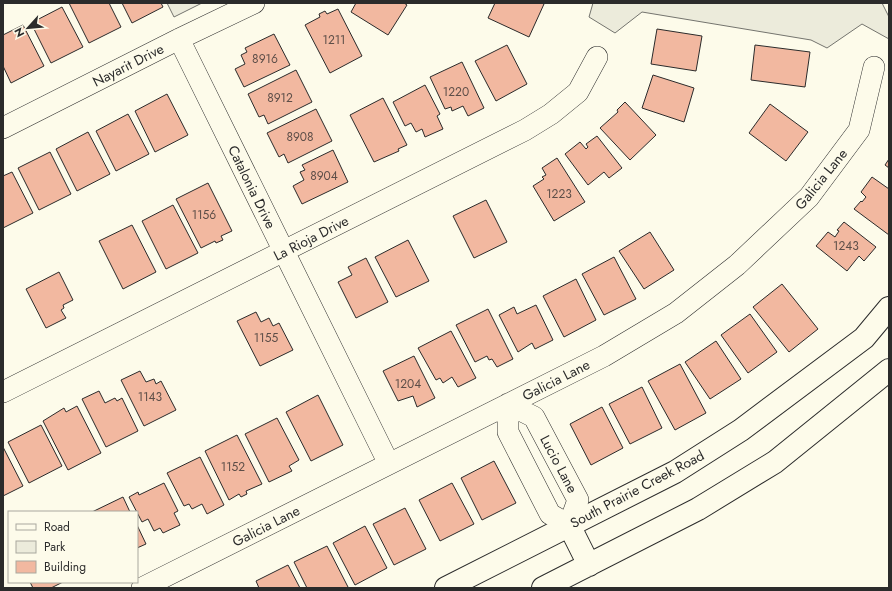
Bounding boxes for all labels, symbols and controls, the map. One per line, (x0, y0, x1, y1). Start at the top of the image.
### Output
north arrow (8, 8, 48, 48)
text: N (10, 25, 28, 40)
house number: 1211 (322, 31, 346, 49)
street label: Nayarit Drive (89, 38, 167, 92)
house number: 8916 (252, 50, 278, 68)
house number: 1220 (443, 83, 469, 101)
house number: 8912 (267, 89, 293, 107)
house number: 8908 (286, 128, 314, 146)
street label: Catalonia Drive (223, 142, 281, 232)
street label: Galicia Lane (790, 144, 852, 214)
house number: 8904 (310, 167, 338, 185)
house number: 1223 (546, 185, 572, 203)
house number: 1156 (192, 206, 216, 224)
street label: La Rioja Drive (270, 210, 352, 266)
house number: 1243 (833, 237, 859, 255)
house number: 1155 (254, 329, 278, 347)
street label: Galicia Lane (519, 354, 593, 406)
house number: 1204 (395, 375, 421, 393)
house number: 1143 (138, 388, 163, 406)
street label: Lucio Lane (535, 431, 583, 497)
street label: South Prairie Creek Road (566, 445, 708, 533)
house number: 1152 (221, 458, 245, 476)
street label: Galicia Lane (229, 500, 303, 552)
legend (8, 511, 138, 583)
text: Road (44, 518, 70, 536)
text: Park (44, 538, 66, 556)
text: Building (44, 558, 86, 576)

